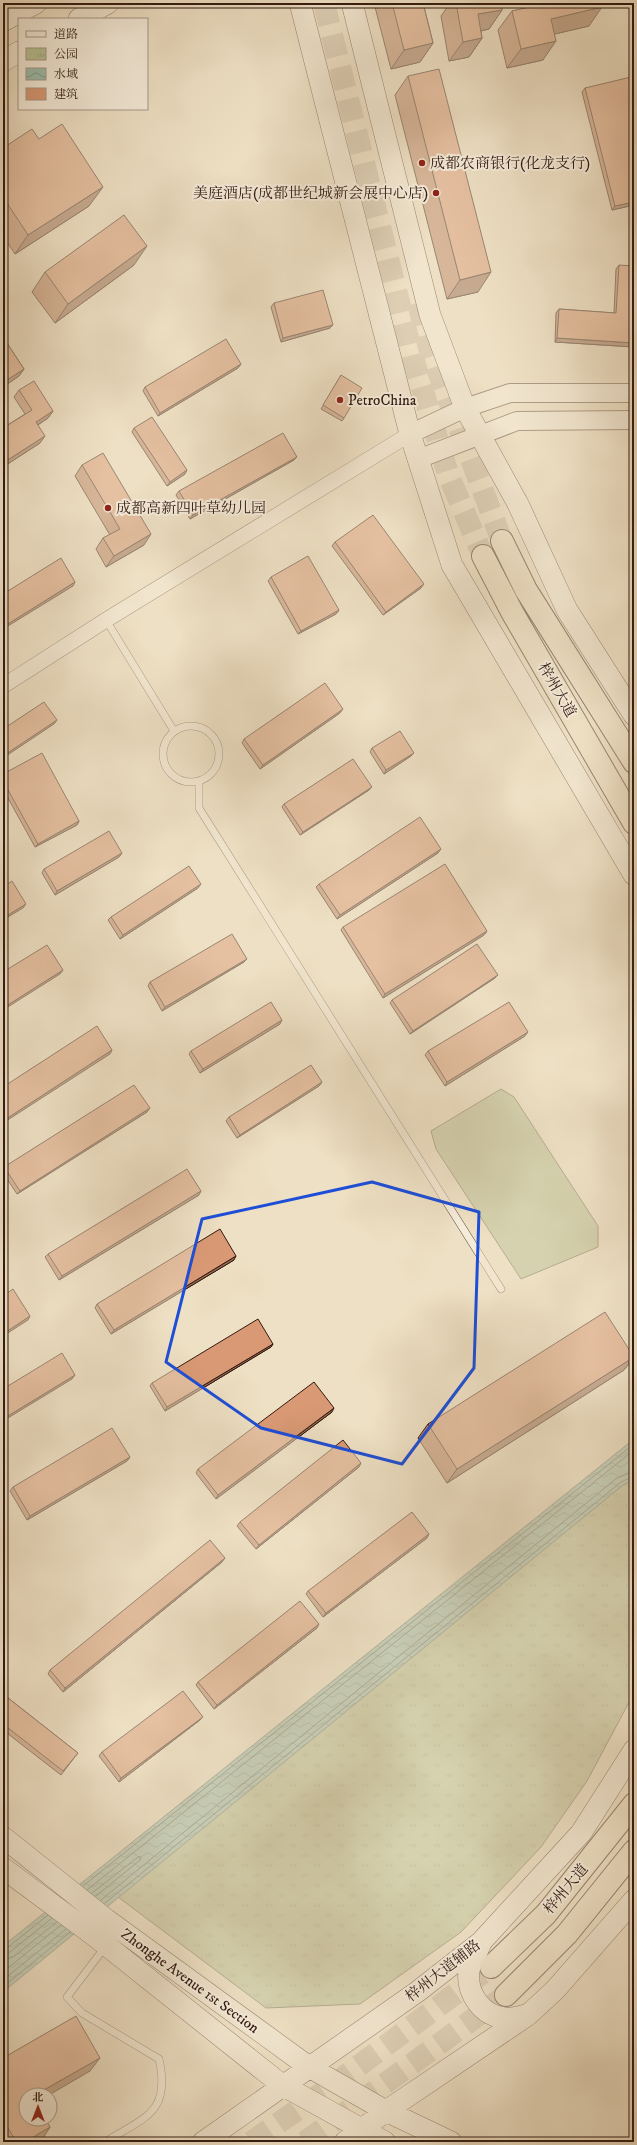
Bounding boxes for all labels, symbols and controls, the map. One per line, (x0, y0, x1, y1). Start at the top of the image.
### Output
legend (18, 18, 148, 110)
text: 道路 (54, 27, 78, 42)
text: 公园 (54, 47, 78, 62)
text: 水域 (54, 67, 78, 82)
text: 建筑 (54, 87, 78, 102)
place label: 成都农商银行(化龙支行) (430, 154, 590, 173)
marker: 成都农商银行(化龙支行) (417, 158, 427, 168)
place label: 美庭酒店(成都世纪城新会展中心店) (193, 184, 428, 203)
marker: 美庭酒店(成都世纪城新会展中心店) (431, 188, 441, 198)
place label: PetroChina (348, 391, 417, 410)
marker: PetroChina (335, 395, 345, 405)
place label: 成都高新四叶草幼儿园 (116, 499, 266, 518)
marker: 成都高新四叶草幼儿园 (103, 503, 113, 513)
street label: 梓州大道 (534, 659, 580, 721)
street label: 梓州大道 (539, 1860, 593, 1918)
street label: Zhonghe Avenue 1st Section (117, 1924, 263, 2038)
street label: 梓州大道辅路 (402, 1936, 484, 2006)
north arrow (18, 2087, 58, 2127)
text: 北 (33, 2091, 44, 2105)

